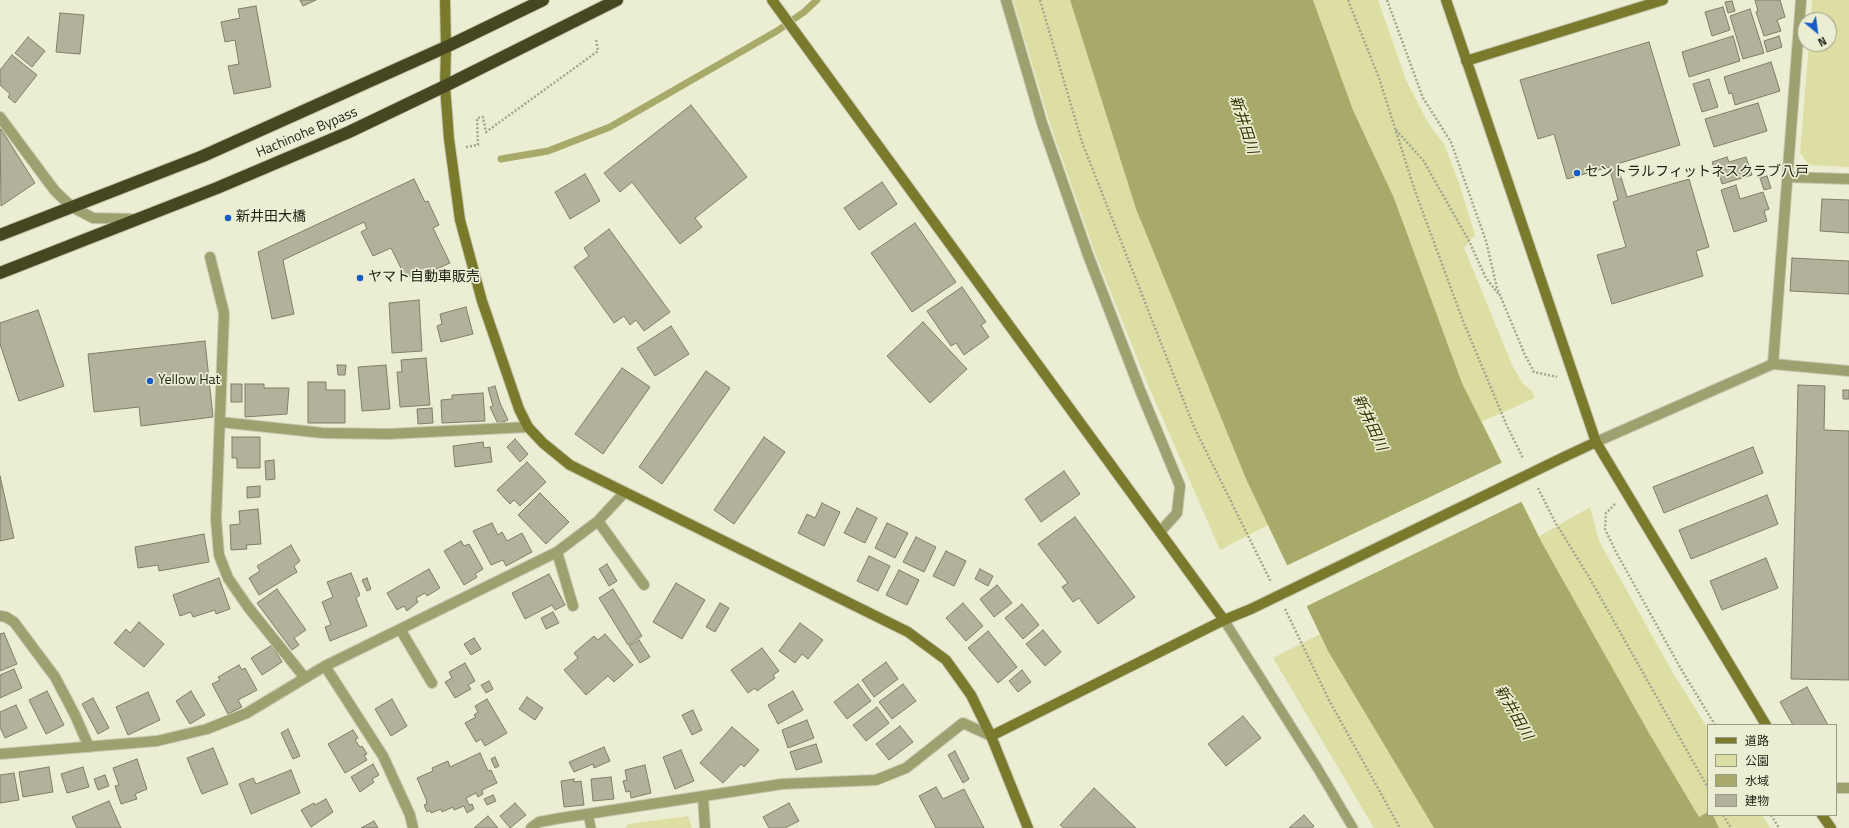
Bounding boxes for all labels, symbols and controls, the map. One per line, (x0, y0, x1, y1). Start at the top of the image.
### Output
north arrow (1797, 12, 1837, 52)
text: N (1815, 33, 1830, 50)
water label: 新井田川 (1225, 94, 1261, 156)
street label: Hachinohe Bypass (254, 104, 360, 162)
place label: セントラルフィットネスクラブ八戸 (1585, 165, 1809, 181)
marker: セントラルフィットネスクラブ八戸 (1572, 168, 1582, 178)
place label: 新井田大橋 (236, 210, 306, 226)
marker: 新井田大橋 (223, 213, 233, 223)
place label: ヤマト自動車販売 (368, 270, 480, 286)
marker: ヤマト自動車販売 (355, 273, 365, 283)
place label: Yellow Hat (158, 373, 221, 389)
marker: Yellow Hat (145, 376, 155, 386)
water label: 新井田川 (1348, 392, 1390, 454)
water label: 新井田川 (1490, 683, 1536, 743)
legend (1707, 724, 1837, 816)
text: 道路 (1745, 731, 1769, 750)
text: 公園 (1745, 751, 1769, 770)
text: 水域 (1745, 771, 1769, 790)
text: 建物 (1745, 791, 1769, 810)

